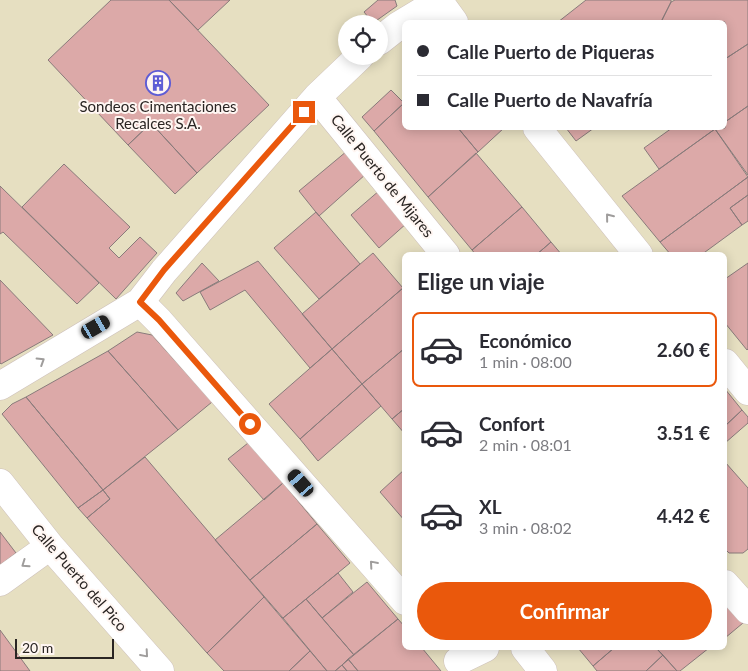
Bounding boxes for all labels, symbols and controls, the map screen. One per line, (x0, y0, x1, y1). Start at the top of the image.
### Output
map controls (338, 15, 388, 65)
button: locate (338, 15, 388, 65)
text: Calle Puerto de Piqueras (447, 40, 654, 63)
building icon: Sondeos Cimentaciones Recalces S.A. (145, 70, 171, 96)
text: Calle Puerto de Navafría (447, 88, 653, 111)
place label: Sondeos Cimentaciones Recalces S.A. (79, 97, 237, 132)
route end (293, 101, 315, 123)
street label: Calle Puerto de Mijares (328, 110, 438, 240)
one-way arrow (606, 214, 614, 223)
text: Elige un viaje (417, 268, 545, 295)
car (79, 313, 112, 341)
icon: car (419, 327, 464, 372)
text: Económico (479, 329, 572, 352)
text: 2.60 € (657, 338, 710, 361)
text: 1 min · 08:00 (479, 352, 572, 371)
one-way arrow (36, 357, 45, 367)
icon: car (419, 410, 464, 455)
text: Confort (479, 412, 544, 435)
route start (239, 413, 261, 435)
text: 3.51 € (657, 421, 710, 444)
text: 2 min · 08:01 (479, 435, 572, 454)
car (285, 467, 316, 499)
icon: car (419, 493, 464, 538)
text: XL (479, 495, 502, 518)
text: 4.42 € (657, 504, 710, 527)
text: 3 min · 08:02 (479, 518, 572, 537)
street label: Calle Puerto del Pico (28, 520, 131, 635)
one-way arrow (21, 558, 31, 567)
one-way arrow (370, 561, 379, 570)
button: Confirmar (417, 582, 712, 640)
scale bar (15, 636, 114, 659)
text: 20 m (22, 639, 53, 656)
one-way arrow (139, 648, 148, 657)

